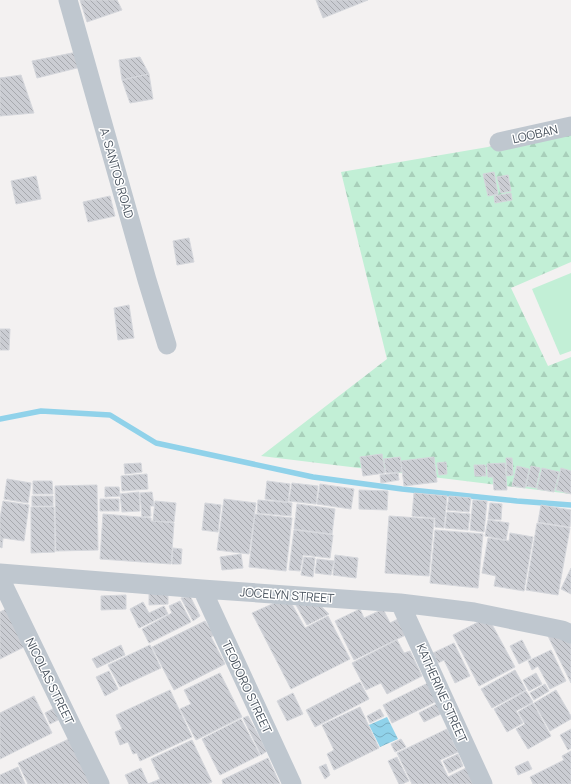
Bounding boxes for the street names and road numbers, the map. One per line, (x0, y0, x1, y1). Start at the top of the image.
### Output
street label: LOOBAN (510, 120, 560, 148)
street label: A. SANTOS ROAD (96, 126, 138, 220)
street label: JOCELYN STREET (239, 583, 336, 607)
street label: NICOLAS STREET (22, 635, 79, 728)
street label: TEODORO STREET (218, 638, 276, 737)
street label: KATHERINE STREET (412, 641, 472, 746)

